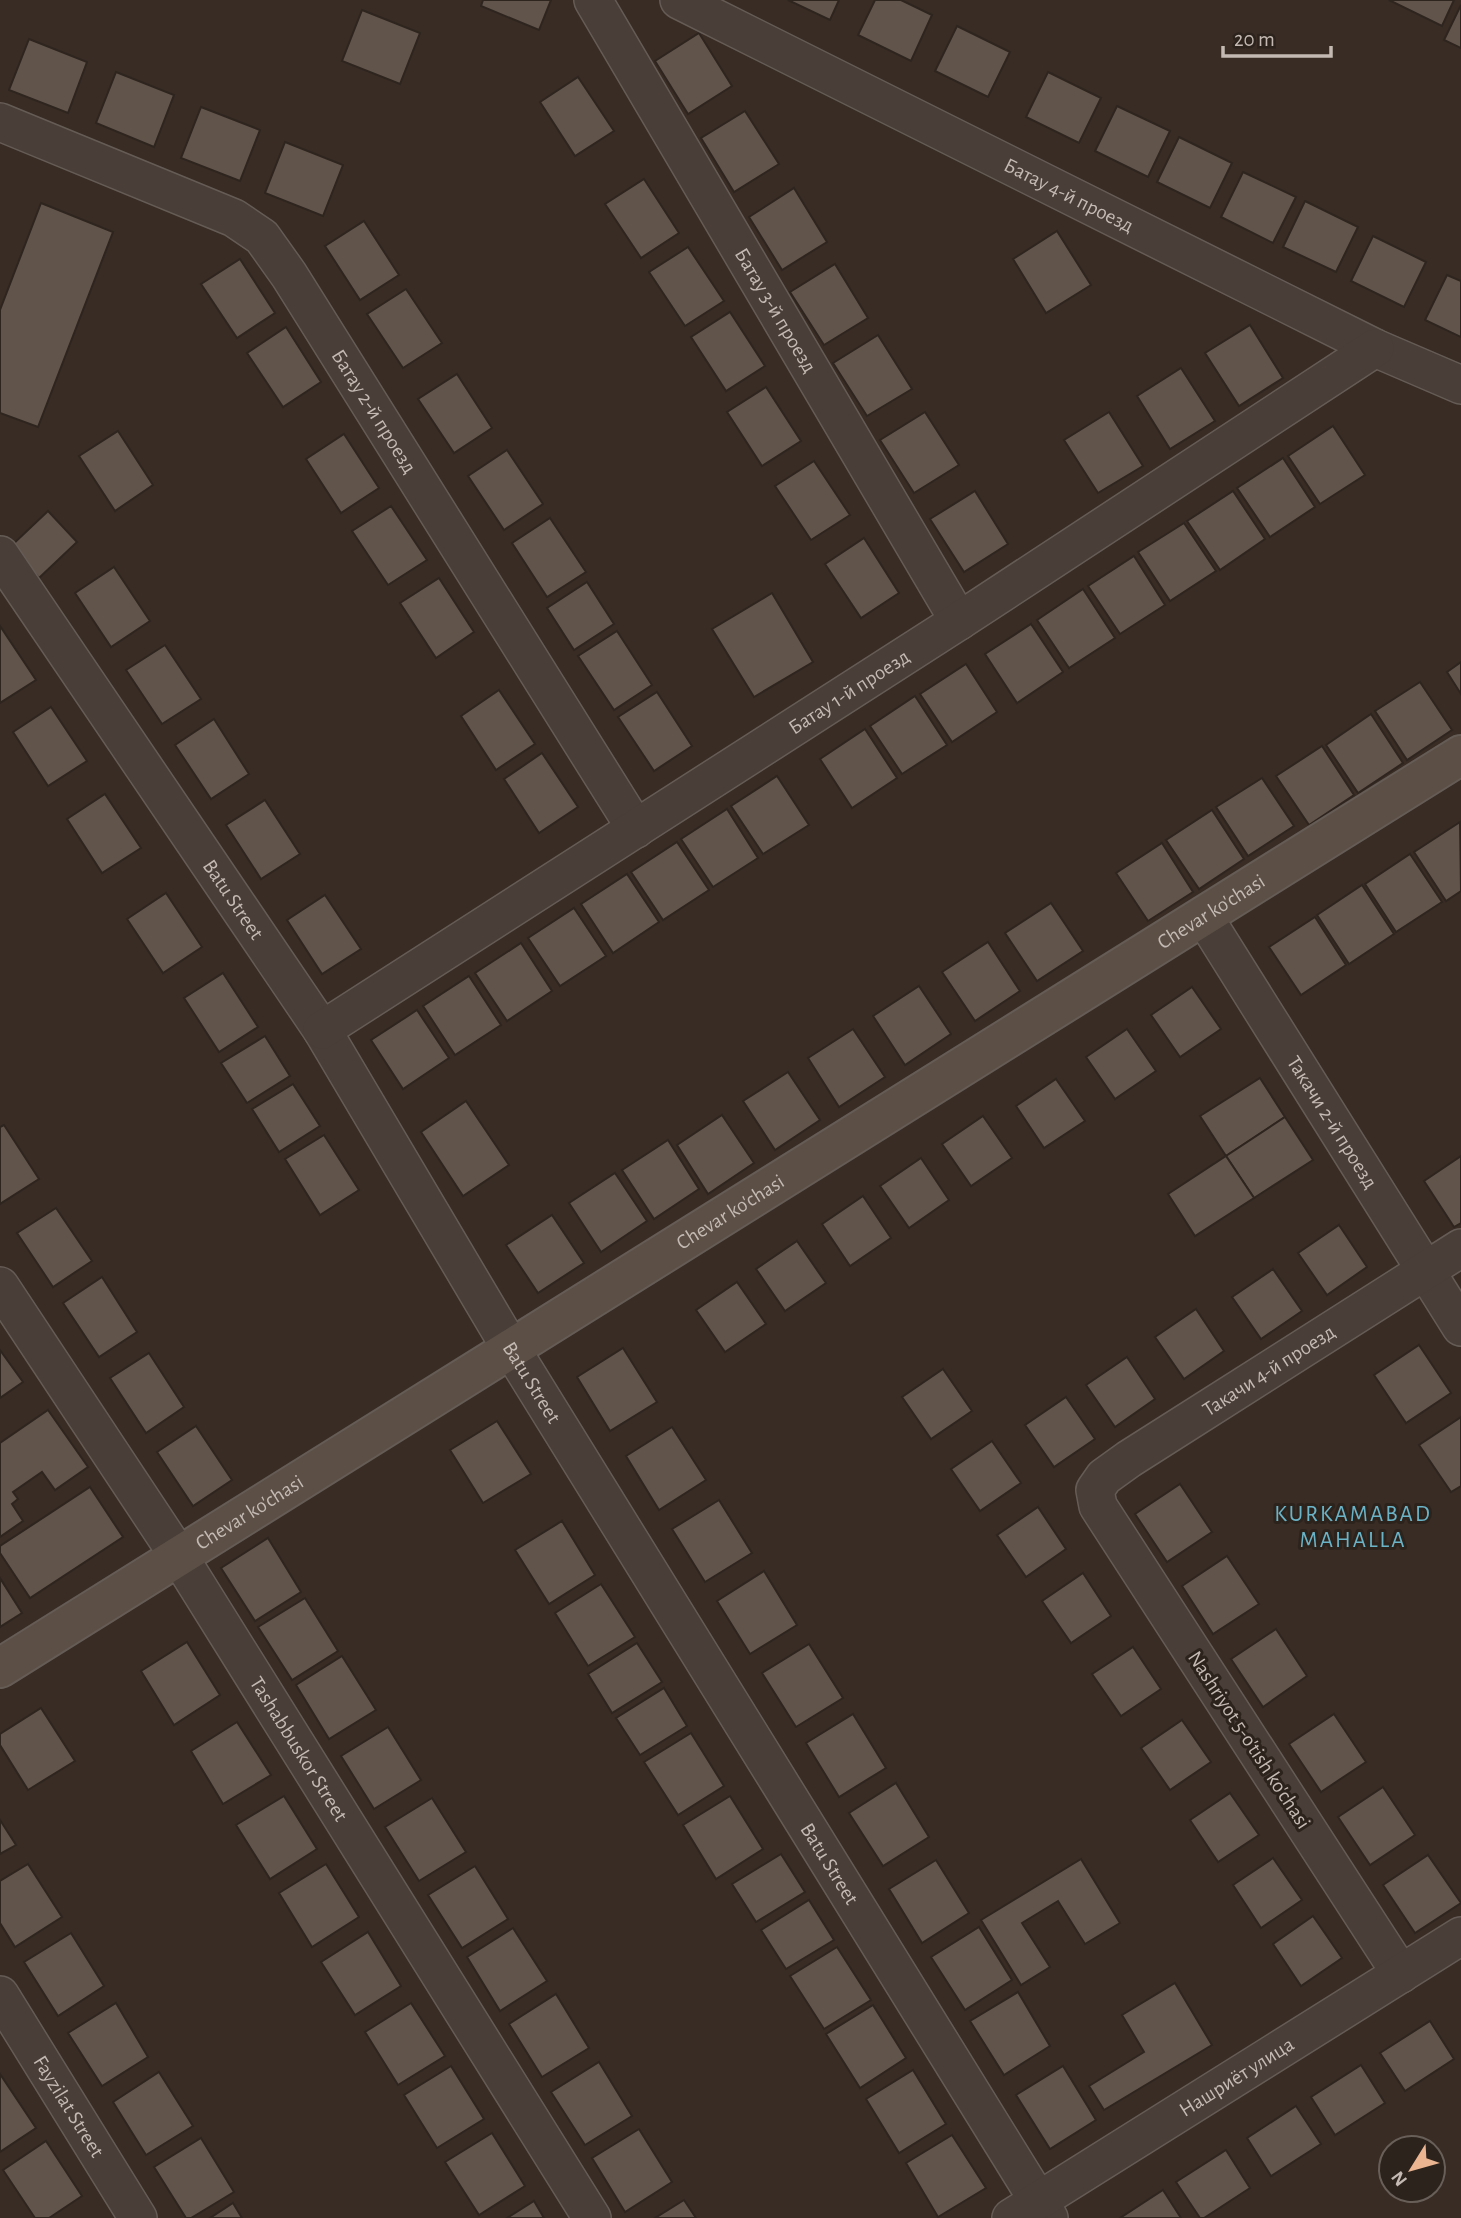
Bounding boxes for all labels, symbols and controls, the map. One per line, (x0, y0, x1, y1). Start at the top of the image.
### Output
scale bar (1223, 14, 1332, 58)
text: 20 m (1234, 29, 1275, 50)
street label: Батау 4-й проезд (1001, 154, 1137, 236)
street label: Батау 3-й проезд (731, 244, 821, 376)
street label: Батау 2-й проезд (328, 345, 421, 477)
street label: Батау 1-й проезд (784, 645, 913, 738)
street label: Batu Street (199, 856, 268, 943)
street label: Chevar ko'chasi (1153, 870, 1269, 953)
street label: Такачи 2-й проезд (1283, 1052, 1382, 1192)
street label: Chevar ko'chasi (673, 1170, 788, 1253)
street label: Такачи 4-й проезд (1199, 1320, 1339, 1420)
street label: Batu Street (499, 1338, 565, 1427)
street label: Chevar ko'chasi (192, 1471, 307, 1554)
district label: KURKAMABAD MAHALLA (1274, 1503, 1432, 1552)
street label: Nashriyot 5-o'tish ko'chasi (1184, 1647, 1314, 1833)
street label: Tashabbuskor Street (246, 1673, 352, 1825)
street label: Batu Street (797, 1819, 863, 1908)
street label: Нашриёт улица (1175, 2033, 1298, 2120)
street label: Fayzilat Street (30, 2052, 108, 2161)
north arrow (1377, 2134, 1447, 2204)
text: N (1388, 2167, 1411, 2189)

